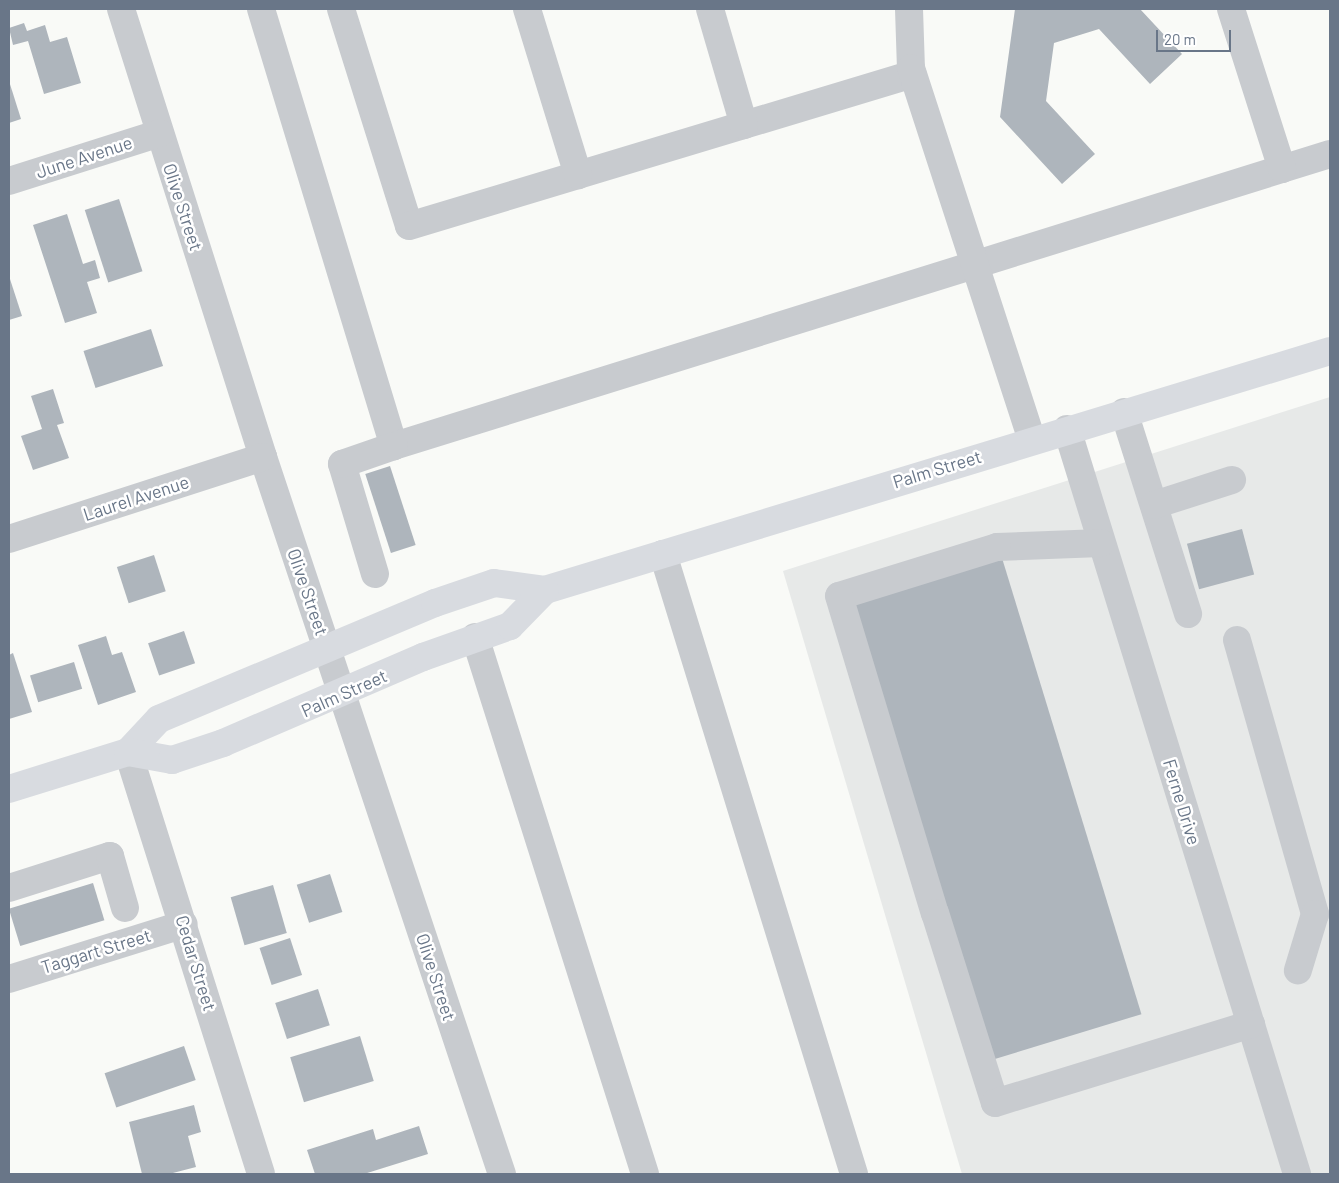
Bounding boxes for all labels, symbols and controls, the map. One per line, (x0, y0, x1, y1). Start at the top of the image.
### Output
scale bar (1159, 20, 1234, 52)
text: 20 m (1164, 30, 1196, 48)
street label: June Avenue (33, 131, 135, 183)
street label: Olive Street (159, 161, 207, 253)
street label: Palm Street (890, 445, 984, 493)
street label: Laurel Avenue (80, 471, 192, 525)
street label: Olive Street (283, 546, 333, 638)
street label: Palm Street (298, 665, 390, 721)
street label: Ferne Drive (1159, 757, 1205, 847)
street label: Cedar Street (171, 913, 221, 1013)
street label: Taggart Street (38, 924, 154, 978)
street label: Olive Street (412, 931, 460, 1023)

